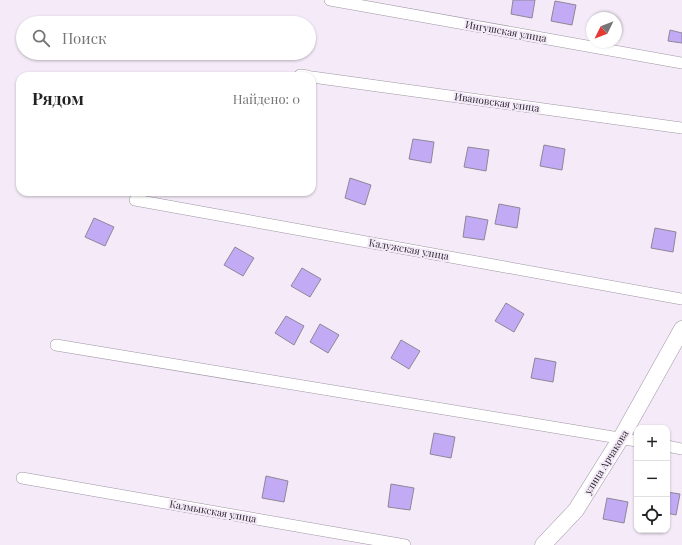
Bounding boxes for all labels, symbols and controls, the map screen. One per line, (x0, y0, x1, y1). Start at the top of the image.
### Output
north arrow (586, 12, 622, 48)
search box (16, 16, 316, 60)
street label: Ингушская улица (464, 17, 548, 45)
icon: search (30, 27, 52, 49)
text: Поиск (62, 28, 107, 48)
text: Рядом (32, 87, 84, 109)
street label: Ивановская улица (454, 89, 540, 115)
text: Найдено: 0 (233, 90, 300, 107)
street label: Калужская улица (368, 235, 450, 263)
map controls (634, 425, 670, 533)
button: + (634, 425, 670, 461)
street label: улица Арчакова (580, 427, 631, 498)
button: − (634, 461, 670, 497)
street label: Калмыкская улица (168, 496, 258, 526)
button: locate (634, 497, 670, 533)

